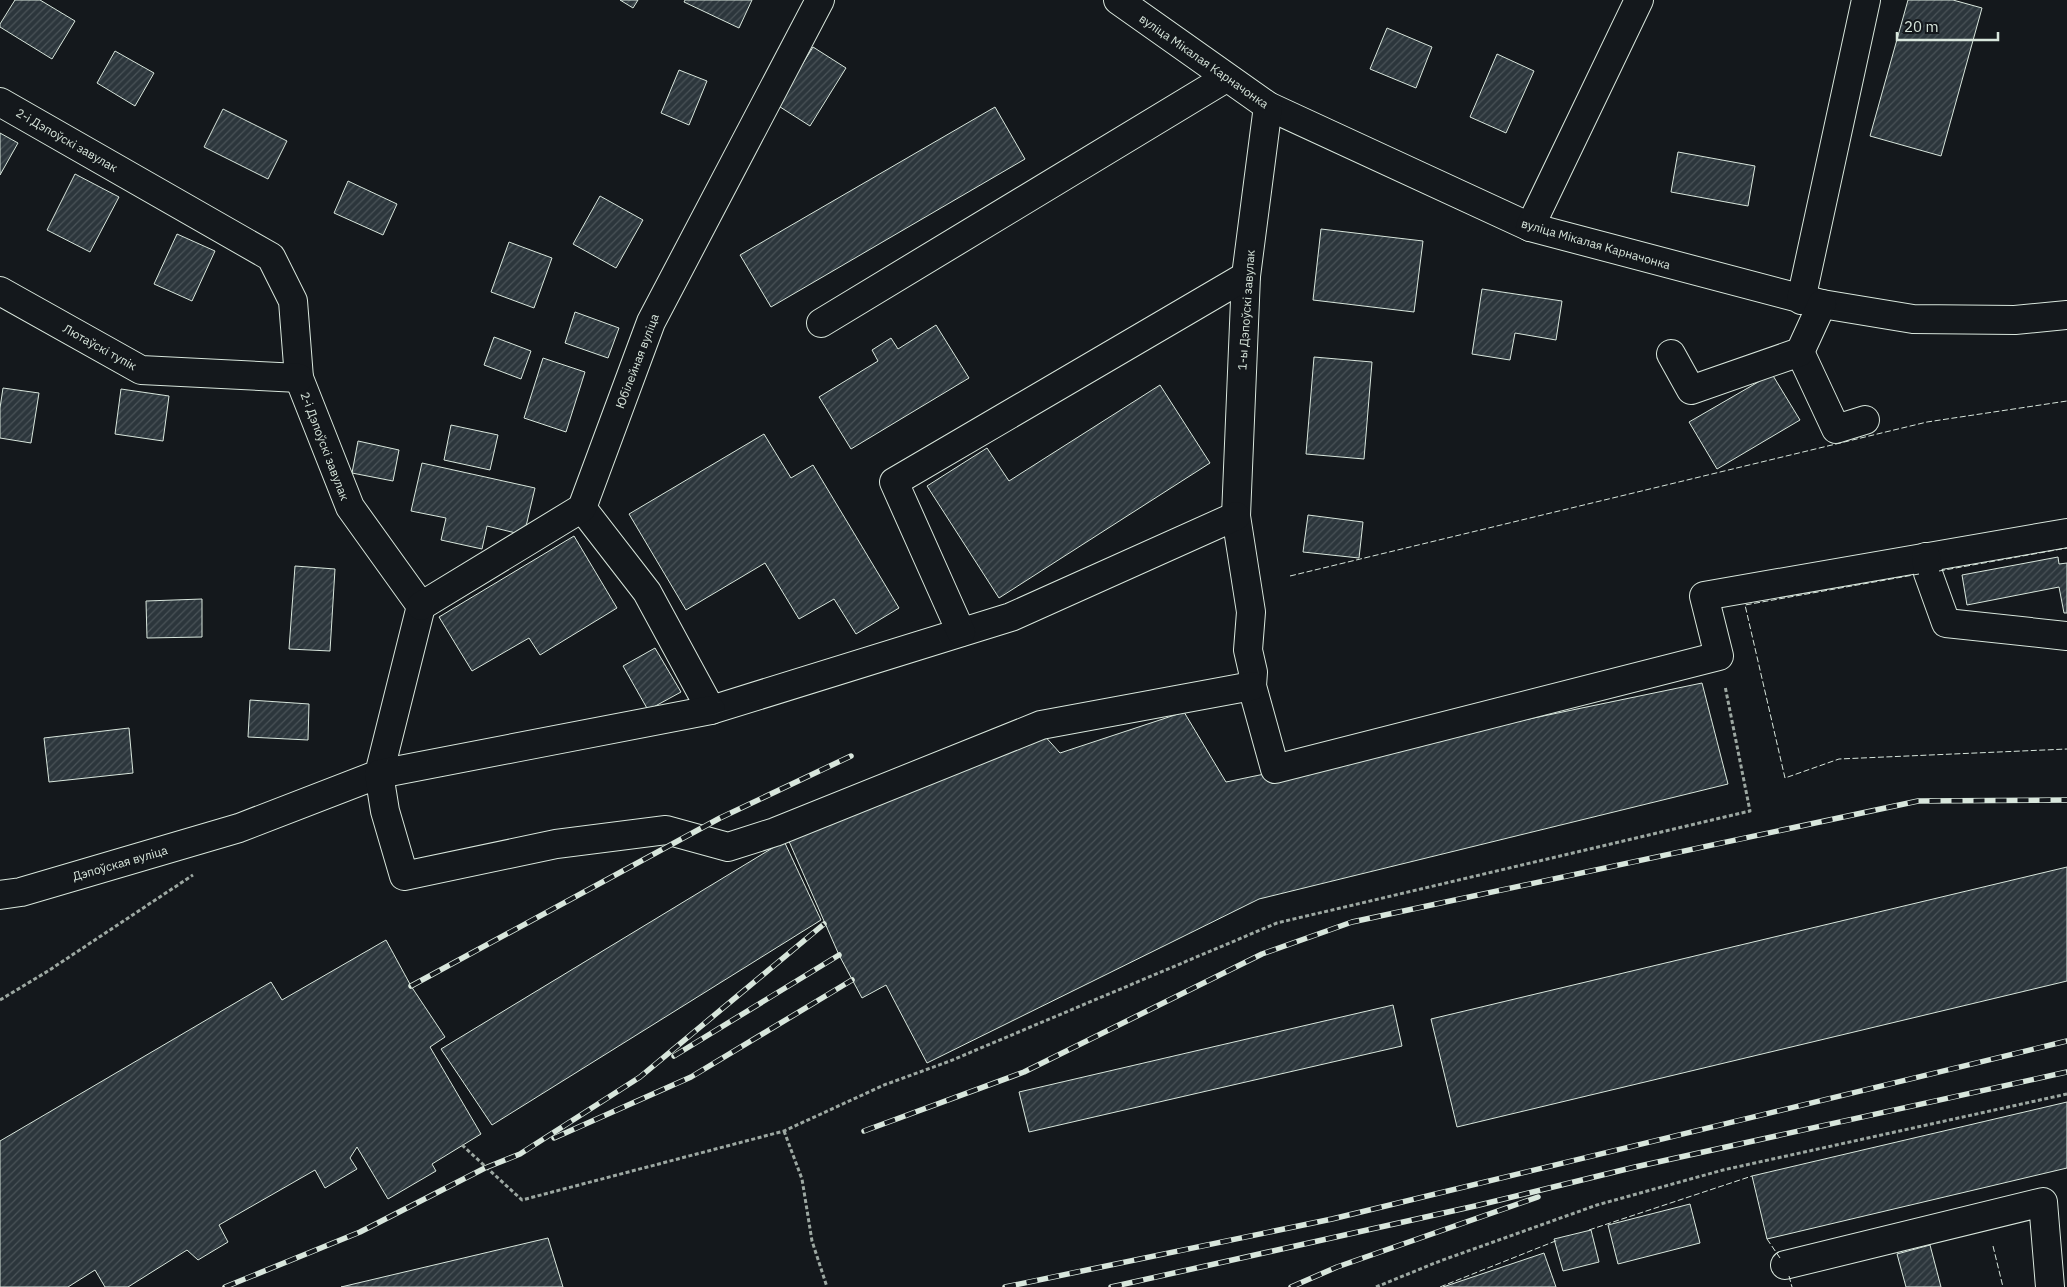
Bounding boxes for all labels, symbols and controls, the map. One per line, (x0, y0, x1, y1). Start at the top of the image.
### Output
scale bar (1897, 10, 1998, 42)
street label: вуліца Мікалая Карначонка (1136, 11, 1272, 112)
text: 20 m (1904, 17, 1939, 36)
street label: 2-і Дэпоўскі завулак (13, 105, 121, 175)
street label: вуліца Мікалая Карначонка (1520, 215, 1673, 273)
street label: 1-ы Дэпоўскі завулак (1234, 249, 1258, 371)
street label: Юбілейная вуліца (612, 311, 662, 410)
street label: Лютаўскі тупік (61, 321, 140, 374)
street label: 2-і Дэпоўскі завулак (297, 390, 353, 503)
street label: Дэпоўская вуліца (71, 842, 170, 884)

